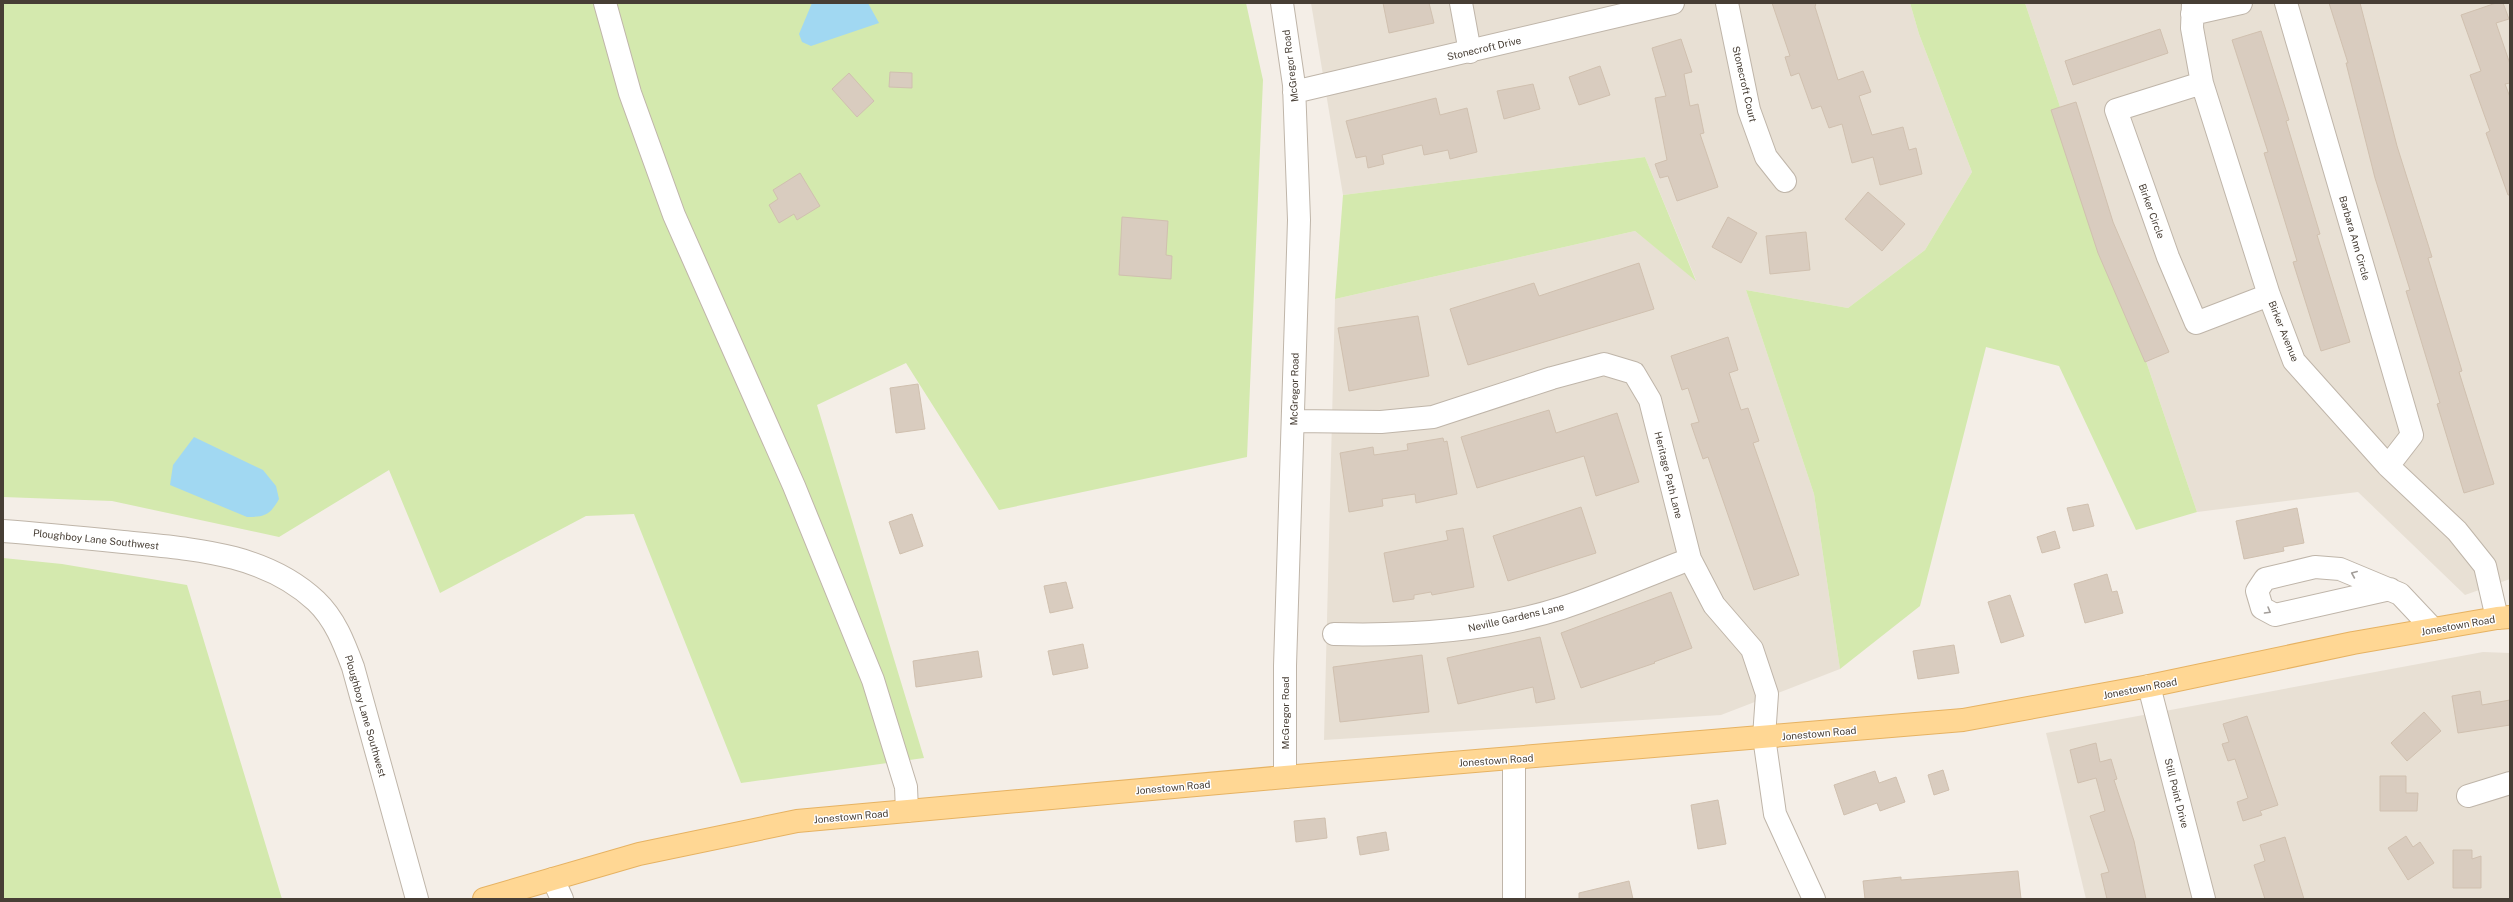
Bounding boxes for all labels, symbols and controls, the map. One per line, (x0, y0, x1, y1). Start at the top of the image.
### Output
street label: McGregor Road (1280, 29, 1300, 103)
street label: Stonecroft Drive (1446, 34, 1523, 62)
street label: Stonecroft Court (1730, 45, 1760, 123)
street label: Birker Circle (2137, 182, 2168, 240)
street label: Barbara Ann Circle (2337, 194, 2373, 282)
street label: Birker Avenue (2266, 299, 2302, 364)
street label: McGregor Road (1287, 352, 1301, 425)
street label: Heritage Path Lane (1652, 430, 1686, 520)
street label: Ploughboy Lane Southwest (32, 526, 160, 552)
one-way arrow (2350, 571, 2358, 579)
street label: Neville Gardens Lane (1467, 600, 1566, 634)
one-way arrow (2264, 606, 2271, 613)
street label: Jonestown Road (2420, 613, 2496, 637)
street label: Ploughboy Lane Southwest (343, 653, 389, 779)
street label: Jonestown Road (2102, 675, 2178, 701)
street label: McGregor Road (1279, 677, 1291, 749)
street label: Jonestown Road (1781, 724, 1857, 742)
street label: Jonestown Road (1458, 751, 1534, 769)
street label: Still Point Drive (2163, 757, 2192, 829)
street label: Jonestown Road (1135, 778, 1211, 796)
street label: Jonestown Road (813, 807, 889, 825)

